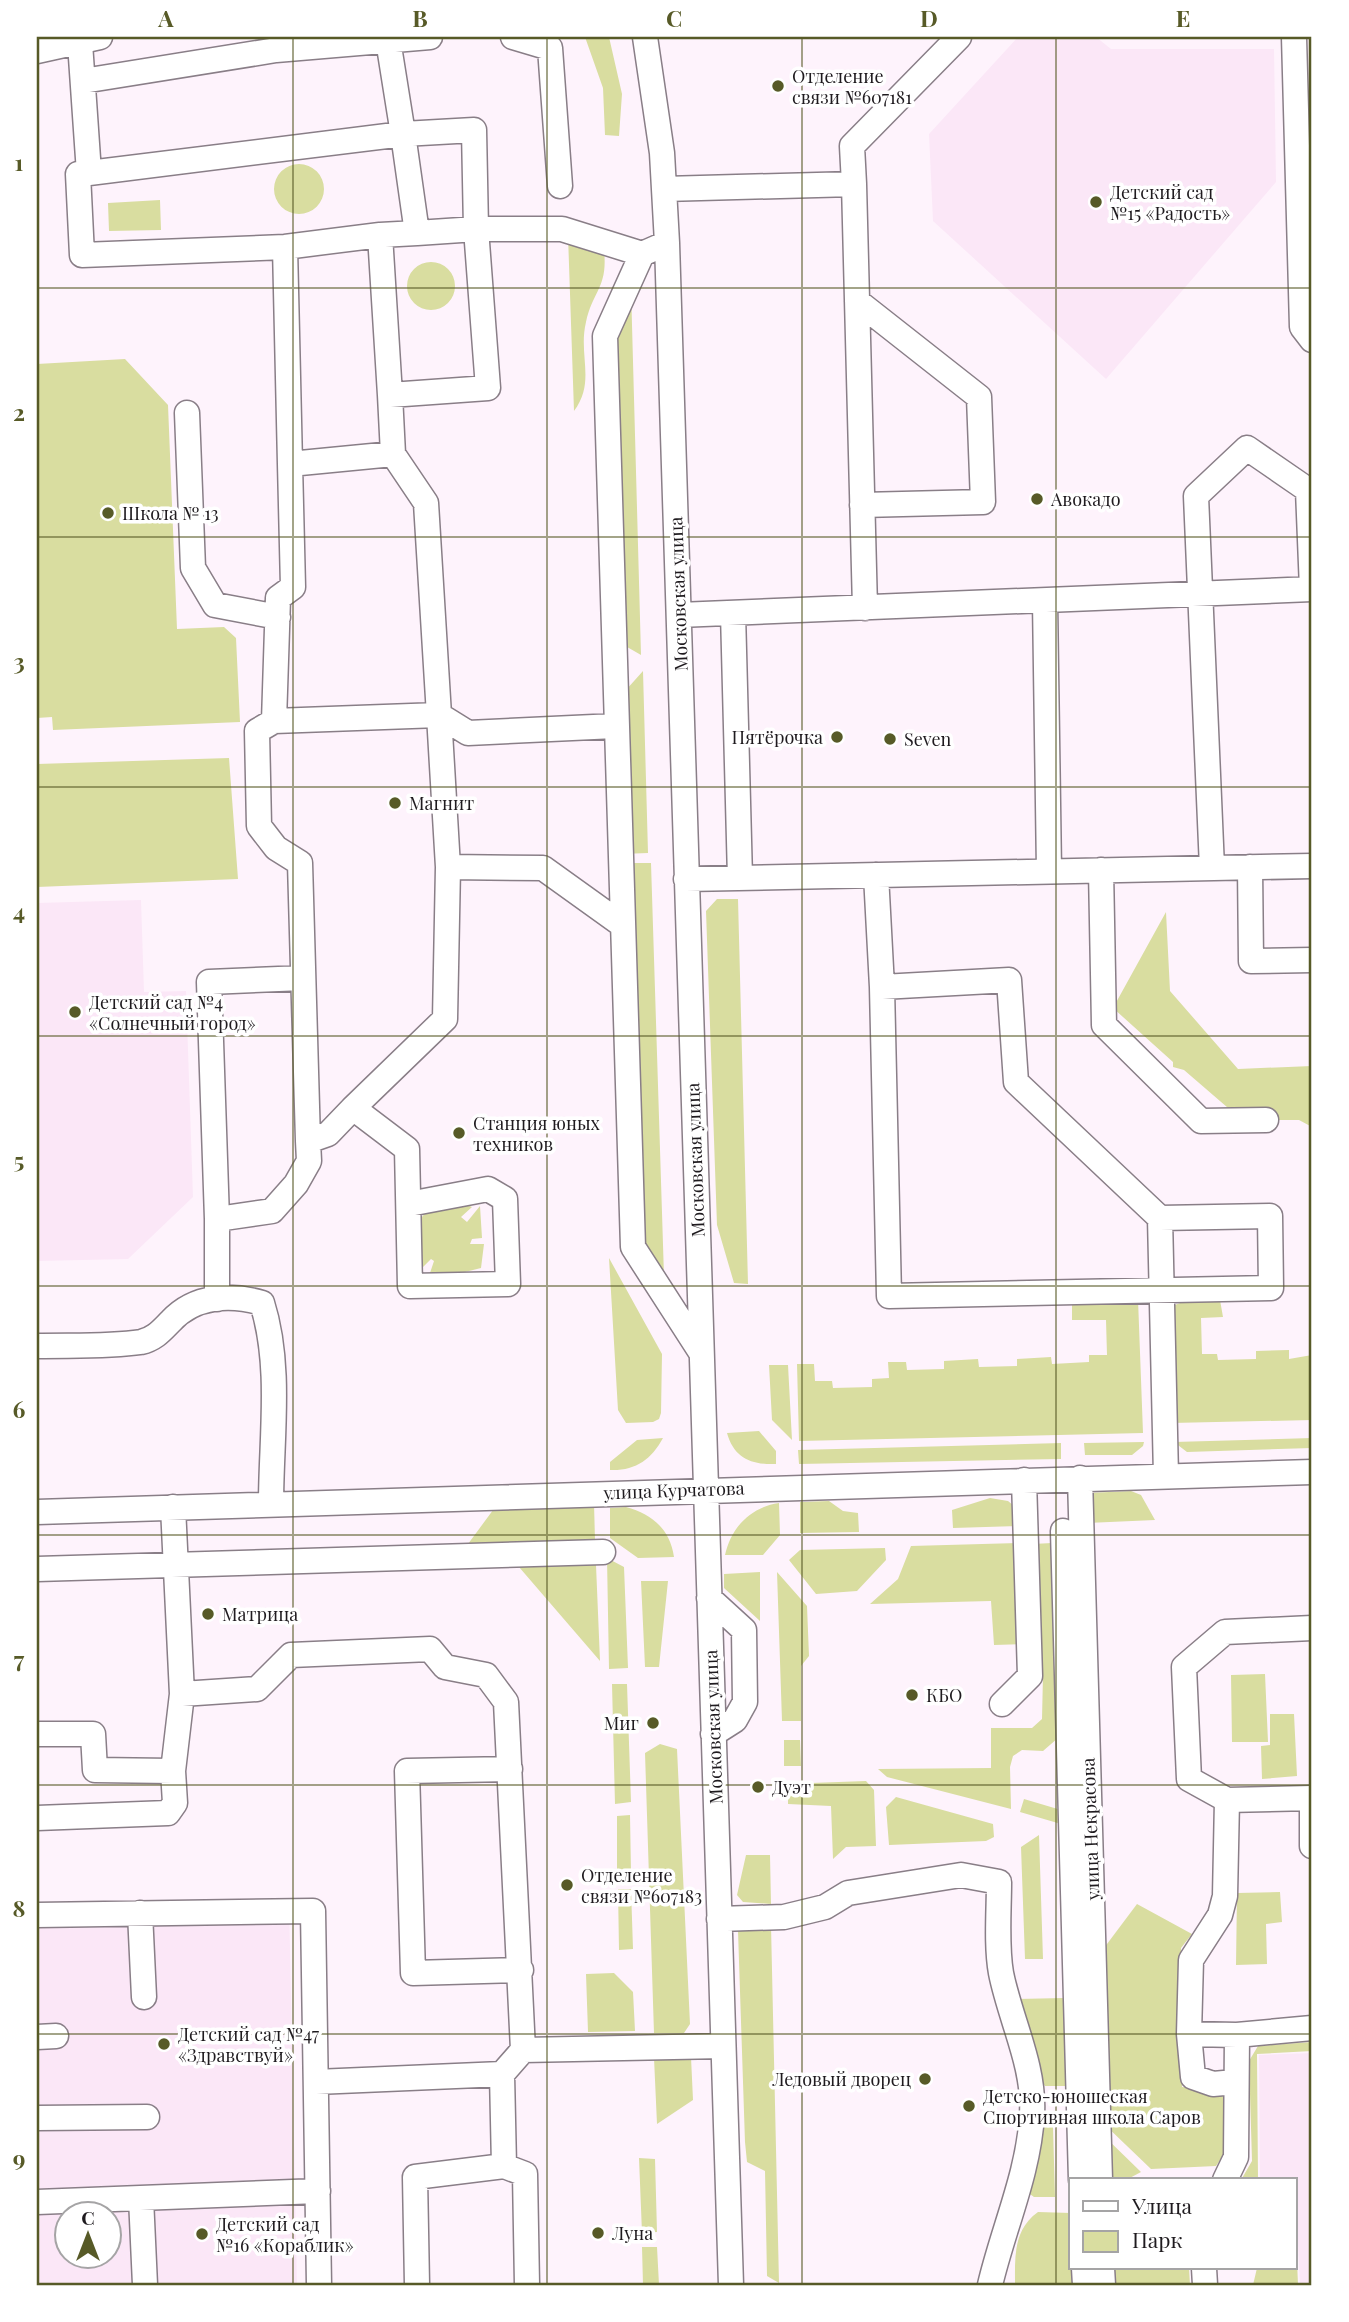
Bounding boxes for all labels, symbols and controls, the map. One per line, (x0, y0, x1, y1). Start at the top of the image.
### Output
text: A (157, 2, 174, 33)
text: B (412, 2, 428, 33)
text: C (666, 2, 682, 33)
text: D (920, 2, 938, 33)
text: E (1176, 2, 1190, 33)
place label: Отделение связи №607181 (792, 64, 912, 109)
marker: Отделение связи №607181 (770, 78, 786, 94)
text: 1 (15, 146, 24, 177)
place label: Детский сад №15 «Радость» (1110, 180, 1230, 225)
marker: Детский сад №15 «Радость» (1088, 194, 1104, 210)
text: 2 (13, 396, 25, 427)
place label: Авокадо (1050, 487, 1121, 511)
marker: Авокадо (1029, 491, 1045, 507)
place label: Школа № 13 (122, 501, 219, 525)
marker: Школа № 13 (100, 505, 116, 521)
street label: Московская улица (663, 516, 693, 672)
text: 3 (13, 645, 25, 676)
place label: Пятёрочка (732, 725, 823, 749)
place label: Seven (904, 727, 952, 751)
marker: Пятёрочка (829, 729, 845, 745)
marker: Seven (882, 731, 898, 747)
place label: Магнит (409, 791, 474, 815)
marker: Магнит (387, 795, 403, 811)
text: 4 (13, 895, 25, 926)
place label: Детский сад №4 «Солнечный город» (89, 990, 256, 1035)
marker: Детский сад №4 «Солнечный город» (67, 1004, 83, 1020)
street label: Московская улица (680, 1082, 710, 1238)
place label: Станция юных техников (473, 1111, 601, 1156)
marker: Станция юных техников (451, 1125, 467, 1141)
text: 5 (14, 1144, 24, 1175)
text: 6 (13, 1393, 26, 1424)
street label: улица Курчатова (602, 1476, 745, 1504)
place label: Матрица (222, 1602, 298, 1626)
marker: Матрица (200, 1606, 216, 1622)
text: 7 (14, 1643, 25, 1674)
street label: Московская улица (698, 1649, 728, 1805)
place label: КБО (926, 1683, 962, 1707)
marker: КБО (904, 1687, 920, 1703)
place label: Миг (604, 1711, 639, 1735)
marker: Миг (645, 1715, 661, 1731)
street label: улица Некрасова (1076, 1757, 1105, 1902)
place label: Дуэт (772, 1775, 811, 1799)
marker: Дуэт (750, 1779, 766, 1795)
place label: Отделение связи №607183 (581, 1863, 702, 1908)
marker: Отделение связи №607183 (559, 1877, 575, 1893)
text: 8 (13, 1892, 25, 1923)
place label: Детский сад №47 «Здравствуй» (178, 2022, 320, 2067)
marker: Детский сад №47 «Здравствуй» (156, 2036, 172, 2052)
place label: Ледовый дворец (771, 2067, 911, 2091)
marker: Ледовый дворец (917, 2071, 933, 2087)
place label: Детско-юношеская Спортивная школа Саров (983, 2084, 1201, 2129)
marker: Детско-юношеская Спортивная школа Саров (961, 2098, 977, 2114)
text: 9 (13, 2142, 25, 2173)
legend (1069, 2178, 1296, 2270)
text: Улица (1131, 2191, 1193, 2219)
north arrow (52, 2200, 122, 2270)
text: С (81, 2204, 95, 2230)
place label: Детский сад №16 «Кораблик» (216, 2212, 354, 2257)
place label: Луна (611, 2221, 653, 2245)
marker: Луна (590, 2225, 606, 2241)
text: Парк (1132, 2225, 1182, 2253)
marker: Детский сад №16 «Кораблик» (194, 2226, 210, 2242)

